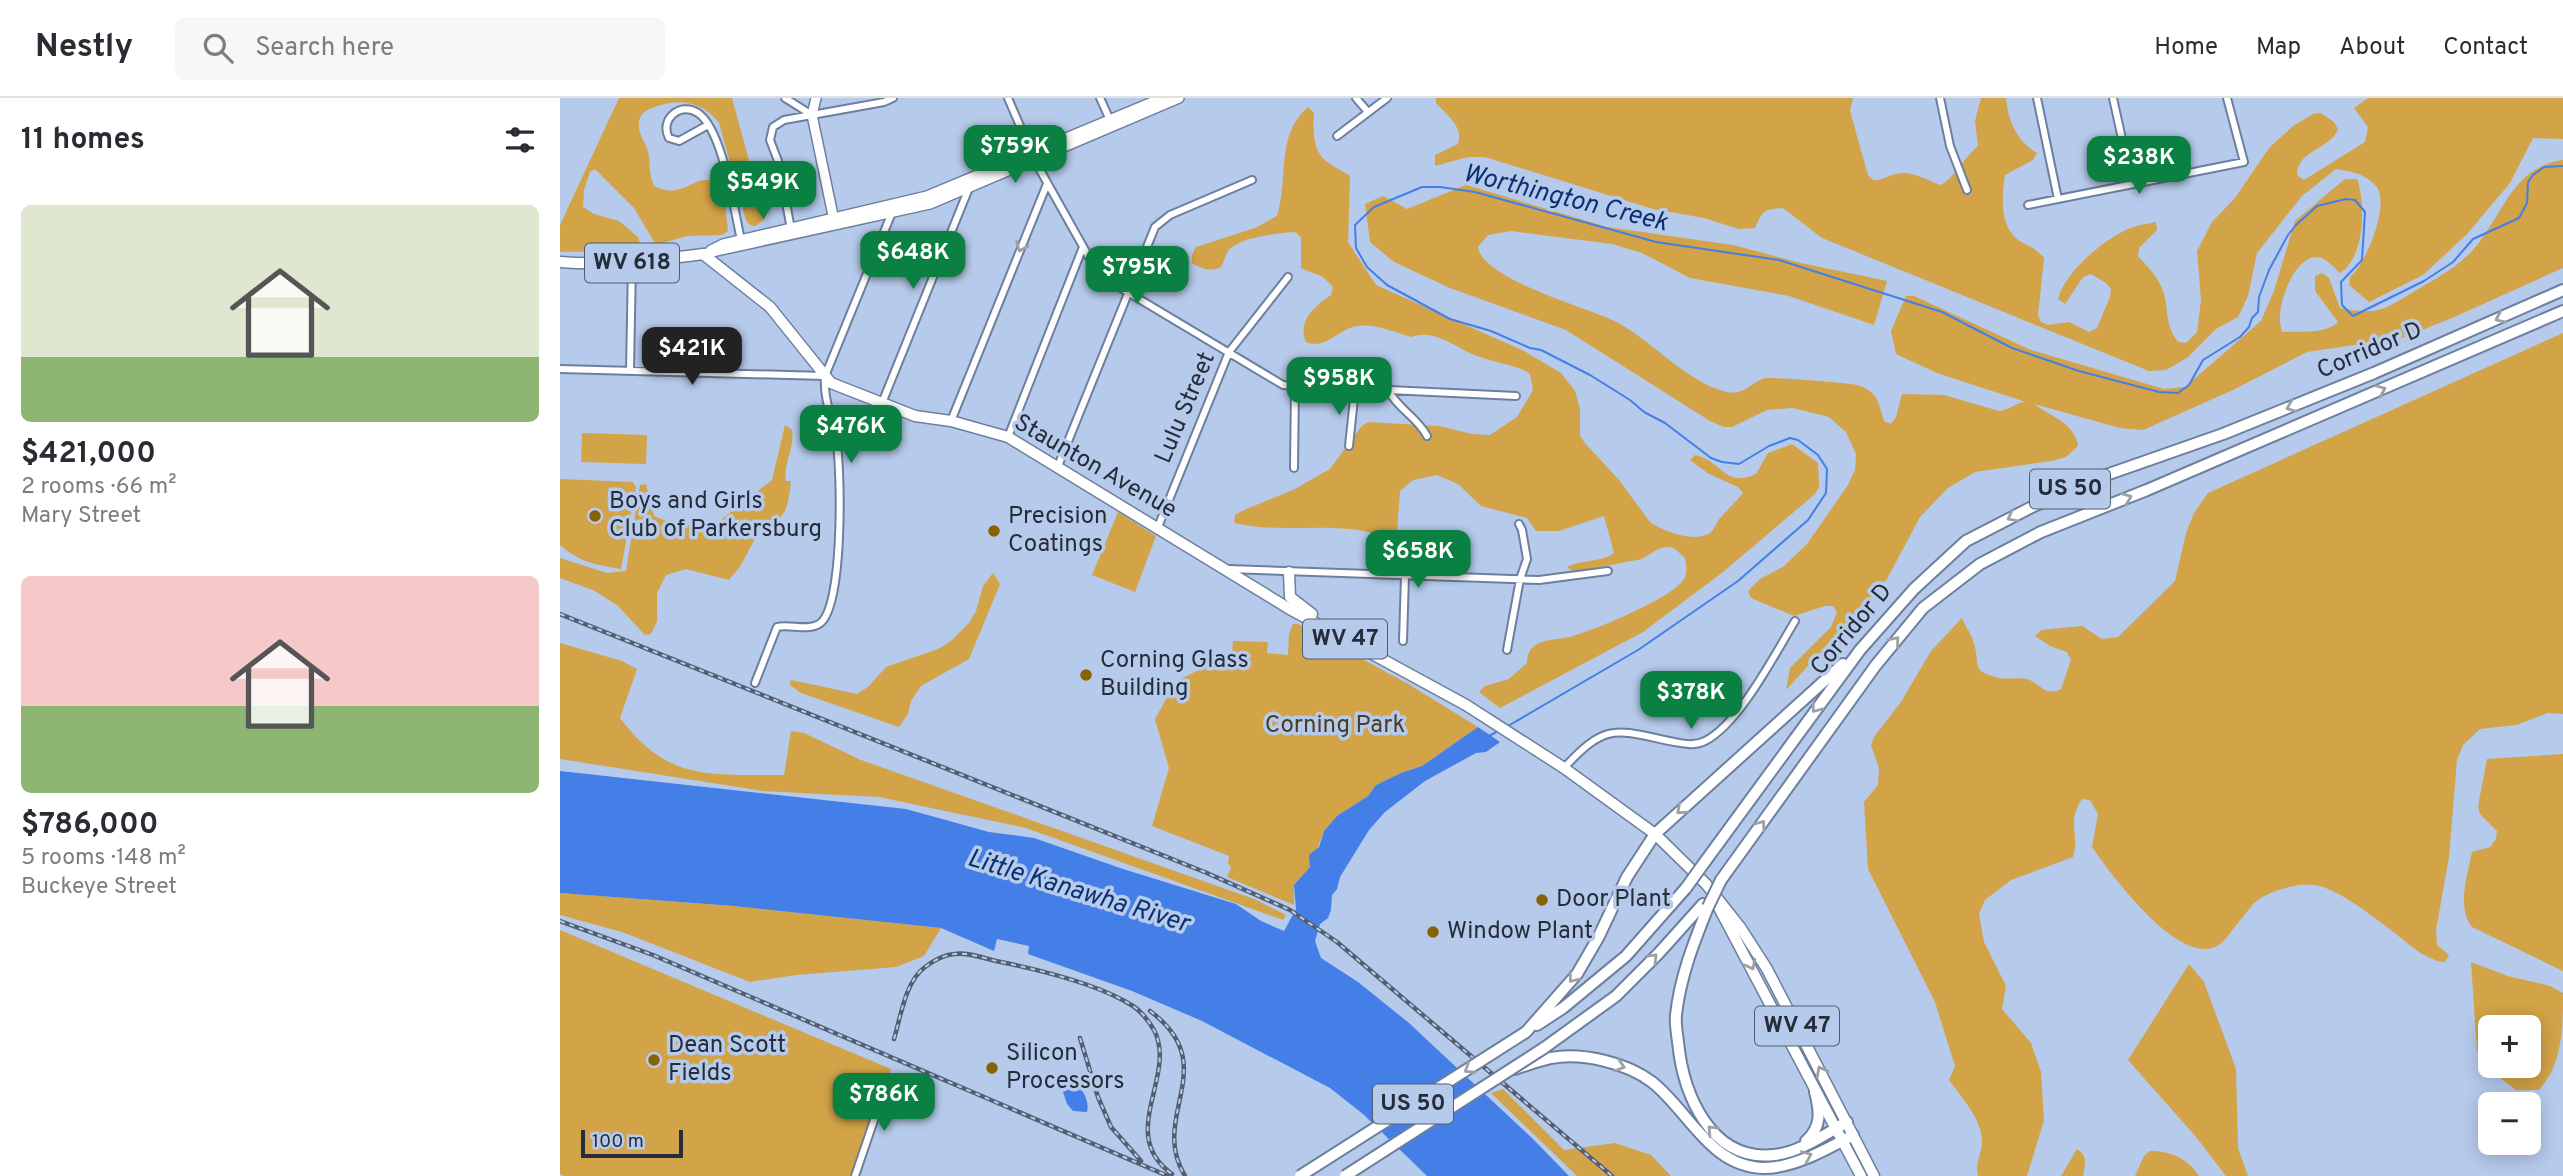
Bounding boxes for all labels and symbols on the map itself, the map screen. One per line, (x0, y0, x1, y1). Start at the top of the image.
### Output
pin: $759K (966, 126, 1064, 185)
pin: $238K (2090, 136, 2188, 196)
water label: Worthington Creek (1459, 158, 1672, 241)
pin: $549K (714, 162, 812, 221)
pin: $648K (864, 232, 962, 291)
one-way arrow (1016, 241, 1030, 253)
road number: WV 618 (585, 244, 679, 282)
pin: $795K (1088, 246, 1186, 306)
one-way arrow (2495, 310, 2508, 324)
street label: Corridor D (2313, 315, 2427, 387)
pin: $421K (643, 328, 741, 387)
street label: Lulu Street (1149, 348, 1223, 468)
pin: $958K (1290, 358, 1388, 417)
one-way arrow (2374, 384, 2386, 398)
one-way arrow (2286, 398, 2298, 412)
pin: $476K (802, 406, 900, 465)
street label: Staunton Avenue (1008, 408, 1182, 526)
road number: US 50 (2030, 470, 2110, 508)
place label: Boys and Girls Club of Parkersburg (609, 487, 822, 545)
one-way arrow (2120, 493, 2132, 507)
place label: Precision Coatings (1008, 502, 1107, 560)
marker: Boys and Girls Club of Parkersburg (587, 508, 603, 524)
one-way arrow (2006, 509, 2019, 523)
marker: Precision Coatings (986, 523, 1002, 539)
pin: $658K (1369, 531, 1467, 590)
street label: Corridor D (1805, 578, 1899, 682)
road number: WV 47 (1303, 620, 1387, 659)
one-way arrow (1887, 637, 1899, 650)
place label: Corning Glass Building (1100, 646, 1249, 704)
marker: Corning Glass Building (1078, 667, 1094, 683)
pin: $378K (1642, 672, 1740, 731)
one-way arrow (1812, 701, 1824, 713)
park label: Corning Park (1265, 711, 1405, 741)
one-way arrow (1676, 802, 1689, 814)
one-way arrow (1753, 820, 1765, 833)
water label: Little Kanawha River (963, 843, 1195, 942)
place label: Door Plant (1556, 885, 1671, 915)
marker: Door Plant (1534, 892, 1550, 908)
place label: Window Plant (1447, 917, 1593, 947)
marker: Window Plant (1425, 924, 1441, 940)
one-way arrow (1644, 954, 1657, 967)
one-way arrow (1742, 958, 1756, 971)
one-way arrow (1568, 970, 1581, 982)
road number: WV 47 (1755, 1007, 1839, 1046)
place label: Dean Scott Fields (668, 1031, 786, 1089)
place label: Silicon Processors (1006, 1039, 1124, 1097)
marker: Dean Scott Fields (646, 1052, 662, 1068)
one-way arrow (1613, 1057, 1625, 1072)
marker: Silicon Processors (984, 1060, 1000, 1076)
one-way arrow (1463, 1060, 1476, 1073)
one-way arrow (1815, 1066, 1829, 1079)
pin: $786K (835, 1074, 933, 1133)
road number: US 50 (1373, 1085, 1453, 1124)
one-way arrow (1708, 1125, 1721, 1138)
scale bar (581, 1127, 682, 1159)
one-way arrow (1801, 1151, 1813, 1165)

